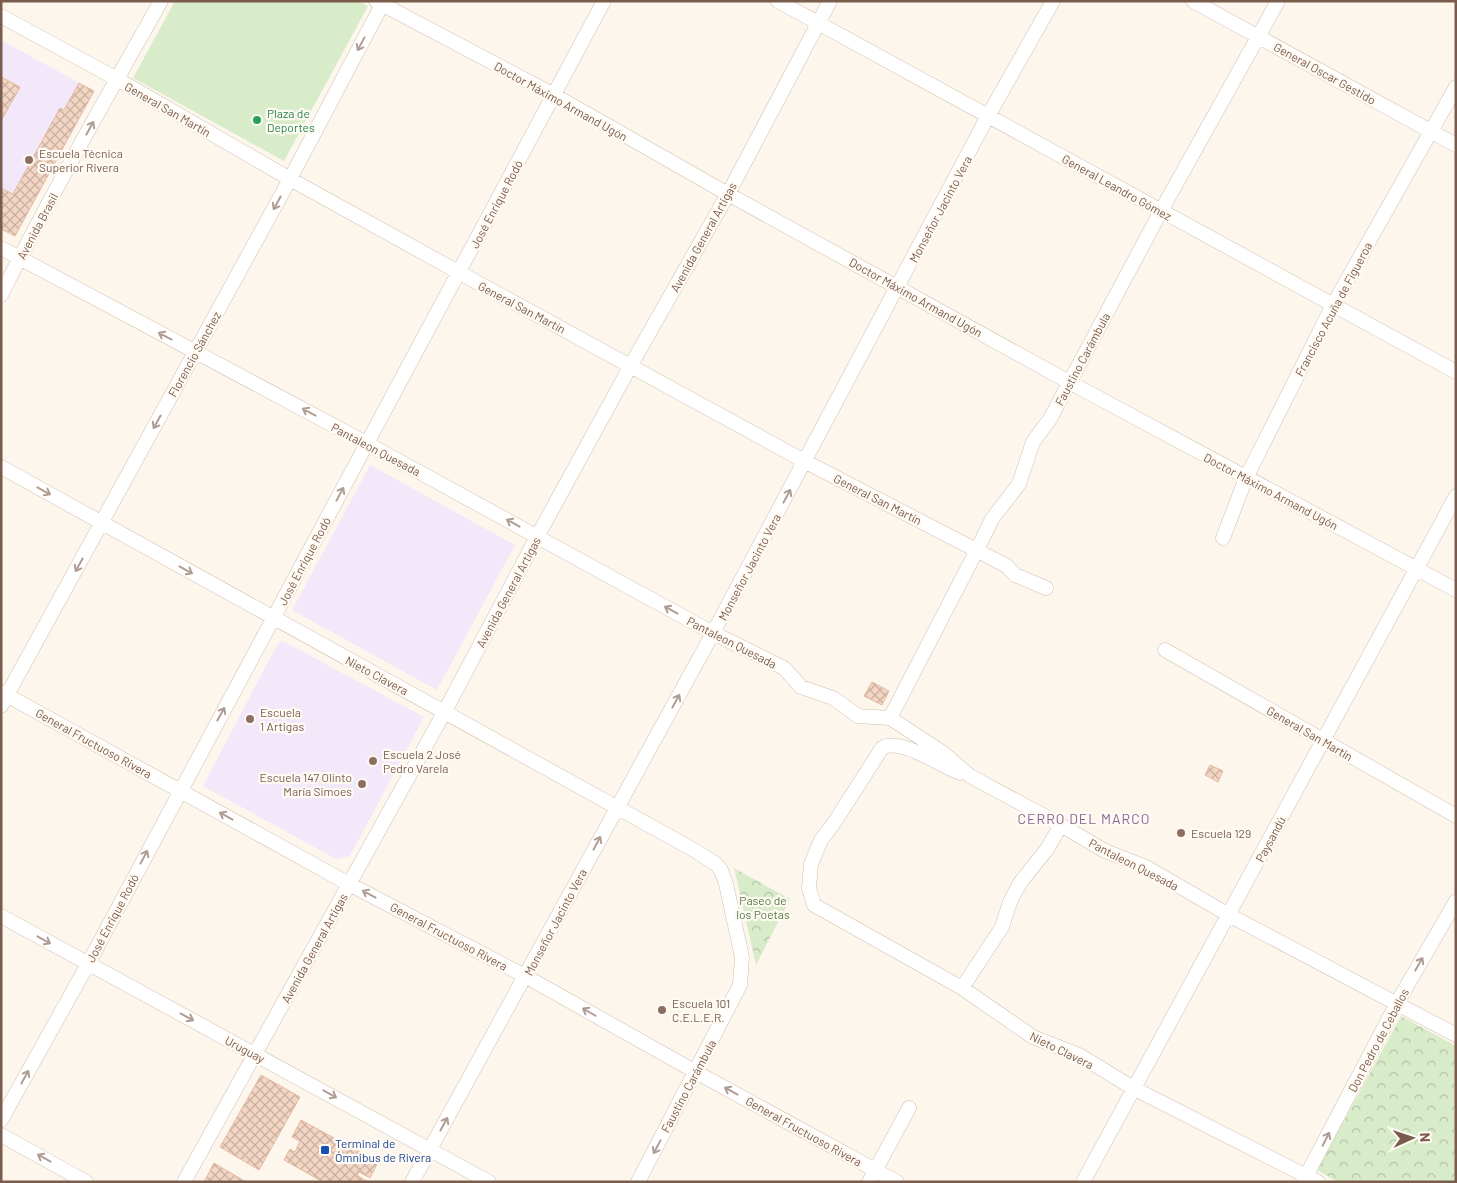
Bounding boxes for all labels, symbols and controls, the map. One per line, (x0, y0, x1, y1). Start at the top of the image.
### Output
one-way arrow (356, 37, 366, 51)
street label: General Oscar Gestido (1272, 39, 1378, 107)
street label: Doctor Máximo Armand Ugón (492, 58, 630, 144)
street label: General San Martín (123, 79, 213, 139)
place label: Plaza de Deportes (267, 106, 315, 134)
marker: Plaza de Deportes (251, 114, 263, 126)
one-way arrow (86, 121, 95, 136)
place label: Escuela Técnica Superior Rivera (39, 146, 123, 174)
street label: General Leandro Gómez (1060, 151, 1174, 223)
street label: Monseñor Jacinto Vera (906, 153, 974, 265)
marker: Escuela Técnica Superior Rivera (23, 154, 35, 166)
street label: José Enrique Rodó (467, 158, 525, 250)
street label: Avenida General Artigas (667, 180, 739, 294)
street label: Avenida Brasil (14, 190, 60, 262)
one-way arrow (271, 195, 281, 210)
street label: Francisco Acuña de Figueroa (1292, 239, 1374, 379)
street label: Doctor Máximo Armand Ugón (847, 254, 985, 340)
street label: General San Martín (476, 278, 568, 336)
street label: Florencio Sánchez (165, 309, 223, 399)
street label: Faustino Carámbula (1052, 310, 1112, 408)
one-way arrow (158, 331, 173, 340)
one-way arrow (301, 407, 316, 417)
one-way arrow (152, 415, 162, 430)
street label: Pantaleon Quesada (329, 420, 423, 478)
street label: Doctor Máximo Armand Ugón (1201, 450, 1341, 532)
street label: General San Martín (832, 471, 924, 527)
one-way arrow (36, 486, 50, 496)
one-way arrow (335, 487, 345, 502)
one-way arrow (782, 489, 792, 504)
street label: Monseñor Jacinto Vera (715, 511, 783, 623)
street label: José Enrique Rodó (275, 515, 333, 607)
one-way arrow (506, 518, 521, 528)
street label: Avenida General Artigas (473, 534, 543, 650)
one-way arrow (74, 557, 83, 572)
one-way arrow (178, 565, 193, 575)
one-way arrow (663, 605, 678, 615)
street label: Pantaleon Quesada (685, 613, 779, 671)
street label: Nieto Clavera (343, 653, 411, 697)
one-way arrow (671, 693, 681, 708)
street label: General San Martín (1265, 703, 1355, 763)
street label: General Fructuoso Rivera (33, 705, 155, 781)
place label: Escuela 1 Artigas (260, 705, 304, 733)
one-way arrow (217, 707, 226, 722)
marker: Escuela 1 Artigas (244, 713, 256, 725)
place label: Escuela 2 José Pedro Varela (383, 747, 461, 775)
marker: Escuela 2 José Pedro Varela (367, 755, 379, 767)
place label: Escuela 147 Olinto María Simoes (260, 770, 352, 798)
marker: Escuela 147 Olinto María Simoes (356, 778, 368, 790)
one-way arrow (220, 810, 234, 820)
district label: CERRO DEL MARCO (1018, 810, 1150, 827)
street label: Paysandú (1252, 814, 1288, 864)
place label: Escuela 129 (1191, 826, 1251, 840)
marker: Escuela 129 (1175, 827, 1187, 839)
street label: Pantaleon Quesada (1087, 835, 1181, 893)
one-way arrow (593, 836, 603, 850)
one-way arrow (140, 850, 149, 865)
street label: Monseñor Jacinto Vera (521, 866, 589, 978)
street label: José Enrique Rodó (83, 872, 141, 964)
one-way arrow (362, 889, 377, 898)
street label: Avenida General Artigas (278, 891, 350, 1005)
park label: Paseo de los Poetas (736, 893, 790, 921)
street label: General Fructuoso Rivera (388, 899, 510, 973)
one-way arrow (36, 935, 50, 945)
one-way arrow (1414, 958, 1424, 972)
street label: Don Pedro de Ceballos (1345, 986, 1411, 1094)
place label: Escuela 101 C.E.L.E.R. (672, 996, 730, 1024)
marker: Escuela 101 C.E.L.E.R. (656, 1004, 668, 1016)
one-way arrow (582, 1007, 597, 1017)
one-way arrow (179, 1012, 194, 1022)
street label: Nieto Clavera (1028, 1029, 1096, 1071)
street label: Uruguay (223, 1033, 268, 1065)
street label: Faustino Carámbula (658, 1037, 718, 1135)
one-way arrow (21, 1070, 30, 1085)
one-way arrow (724, 1086, 739, 1096)
one-way arrow (322, 1089, 337, 1099)
street label: General Fructuoso Rivera (743, 1093, 865, 1169)
north arrow (1387, 1113, 1437, 1163)
one-way arrow (439, 1116, 449, 1131)
one-way arrow (1321, 1131, 1331, 1146)
text: N (1417, 1132, 1434, 1142)
place label: Terminal de Ómnibus de Rivera (335, 1136, 431, 1164)
one-way arrow (652, 1139, 662, 1154)
marker: Terminal de Ómnibus de Rivera (319, 1144, 331, 1156)
one-way arrow (37, 1153, 51, 1163)

